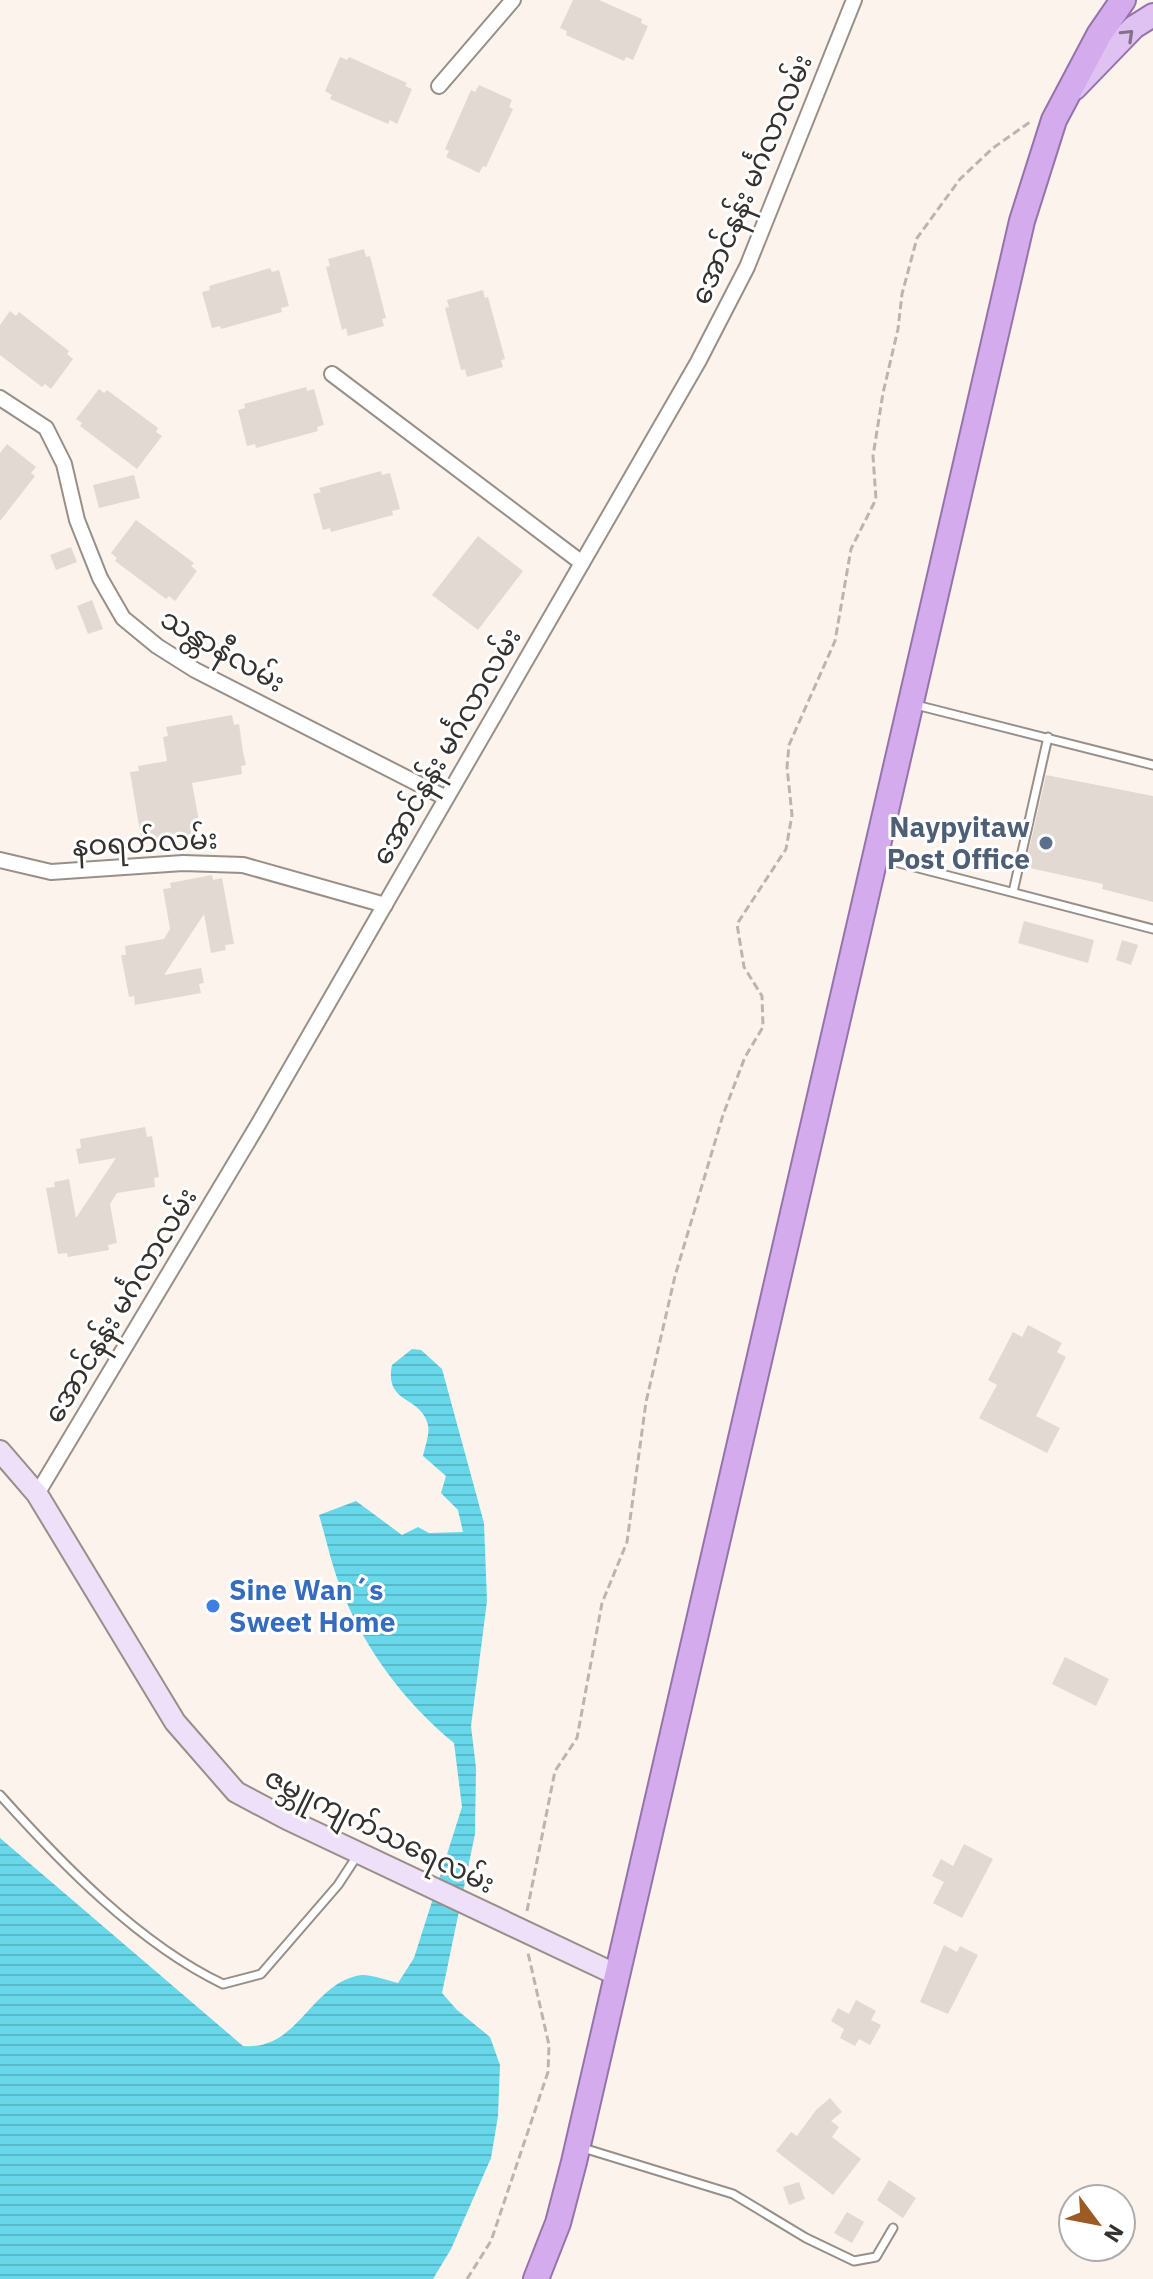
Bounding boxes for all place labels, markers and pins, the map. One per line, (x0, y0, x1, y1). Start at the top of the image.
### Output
place label: Naypyitaw Post Office (887, 808, 1030, 877)
marker: Naypyitaw Post Office (1037, 834, 1055, 852)
place label: Sine Wan´s Sweet Home (229, 1571, 395, 1640)
marker: Sine Wan´s Sweet Home (204, 1597, 222, 1615)

